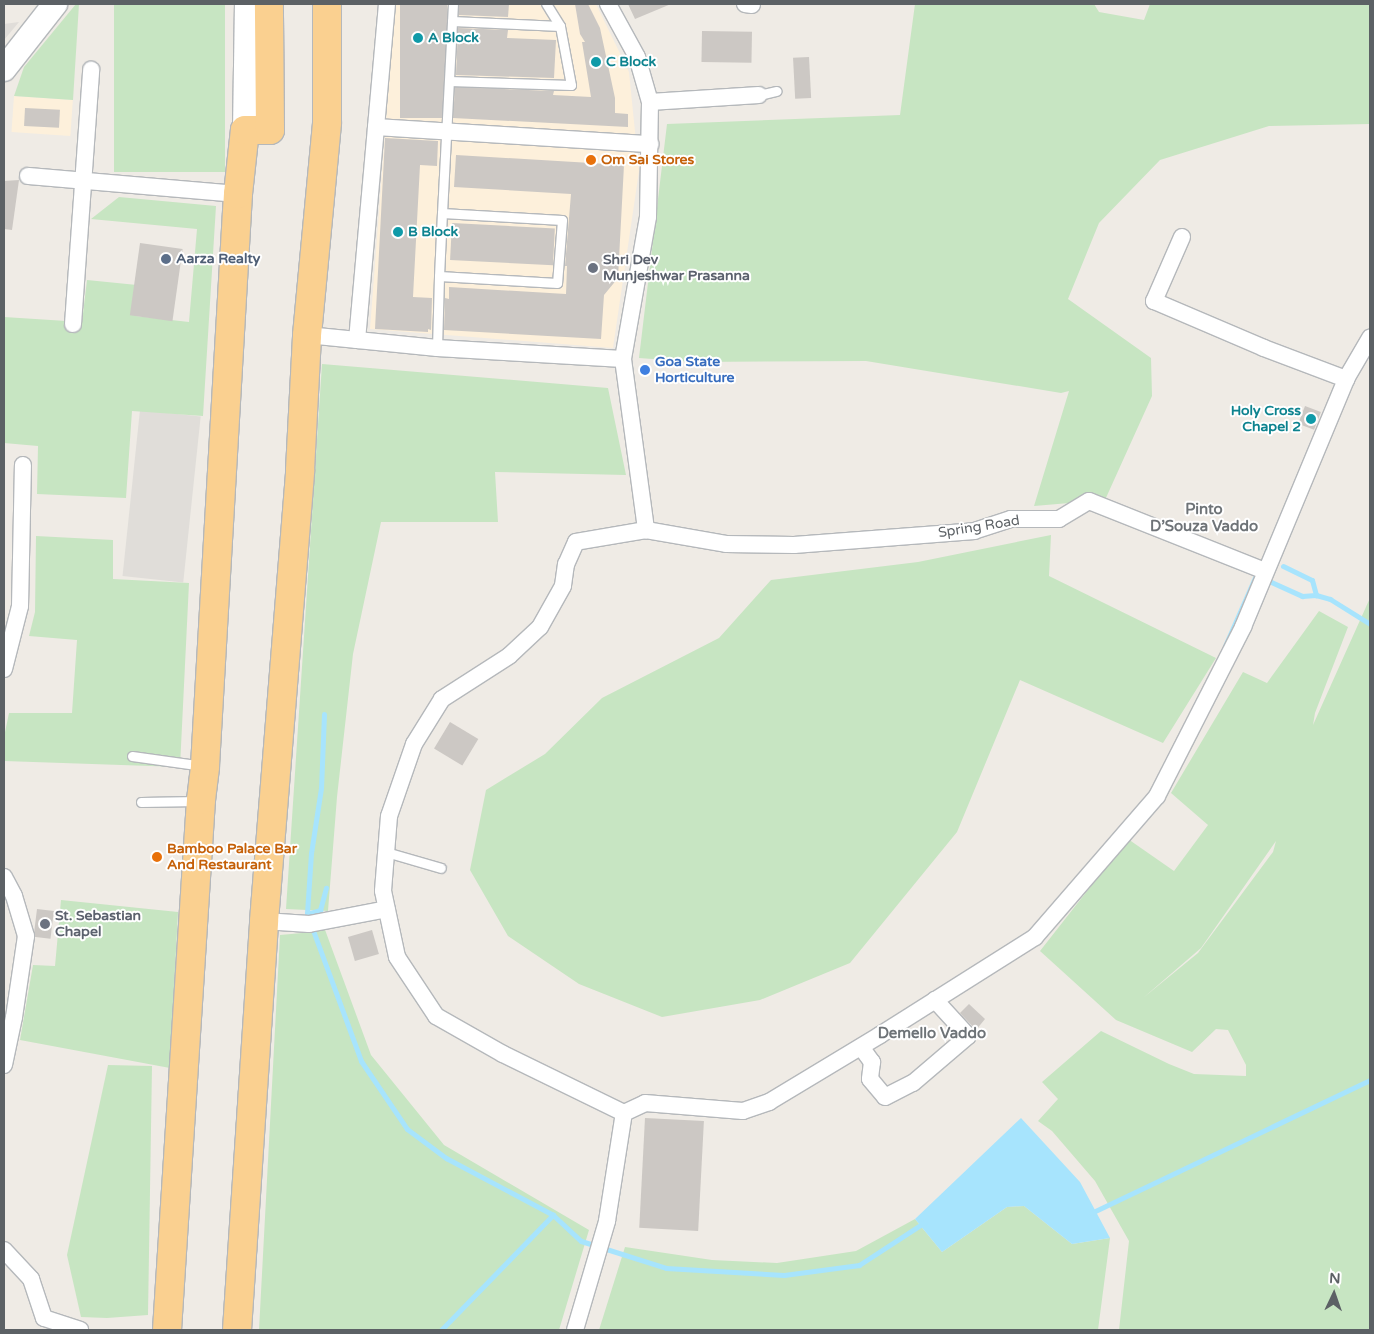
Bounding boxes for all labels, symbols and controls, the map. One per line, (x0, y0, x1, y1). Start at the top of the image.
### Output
place label: A Block (428, 30, 479, 46)
marker: A Block (412, 32, 424, 44)
place label: C Block (606, 54, 656, 70)
marker: C Block (590, 56, 602, 68)
place label: Om Sai Stores (601, 152, 694, 168)
marker: Om Sai Stores (585, 154, 597, 166)
place label: B Block (408, 224, 458, 240)
marker: B Block (392, 226, 404, 238)
place label: Aarza Realty (176, 251, 260, 267)
place label: Shri Dev Munjeshwar Prasanna (603, 252, 750, 284)
marker: Aarza Realty (160, 253, 172, 265)
marker: Shri Dev Munjeshwar Prasanna (587, 262, 599, 274)
place label: Goa State Horticulture (655, 354, 735, 387)
marker: Goa State Horticulture (639, 364, 651, 376)
place label: Holy Cross Chapel 2 (1231, 403, 1301, 436)
marker: Holy Cross Chapel 2 (1305, 413, 1317, 425)
district label: Pinto D’Souza Vaddo (1150, 500, 1258, 535)
street label: Spring Road (937, 512, 1021, 542)
place label: Bamboo Palace Bar And Restaurant (167, 841, 297, 874)
marker: Bamboo Palace Bar And Restaurant (151, 851, 163, 863)
place label: St. Sebastian Chapel (55, 908, 141, 940)
marker: St. Sebastian Chapel (39, 918, 51, 930)
district label: Demello Vaddo (878, 1025, 986, 1043)
north arrow (1309, 1269, 1359, 1319)
text: N (1329, 1270, 1341, 1287)

